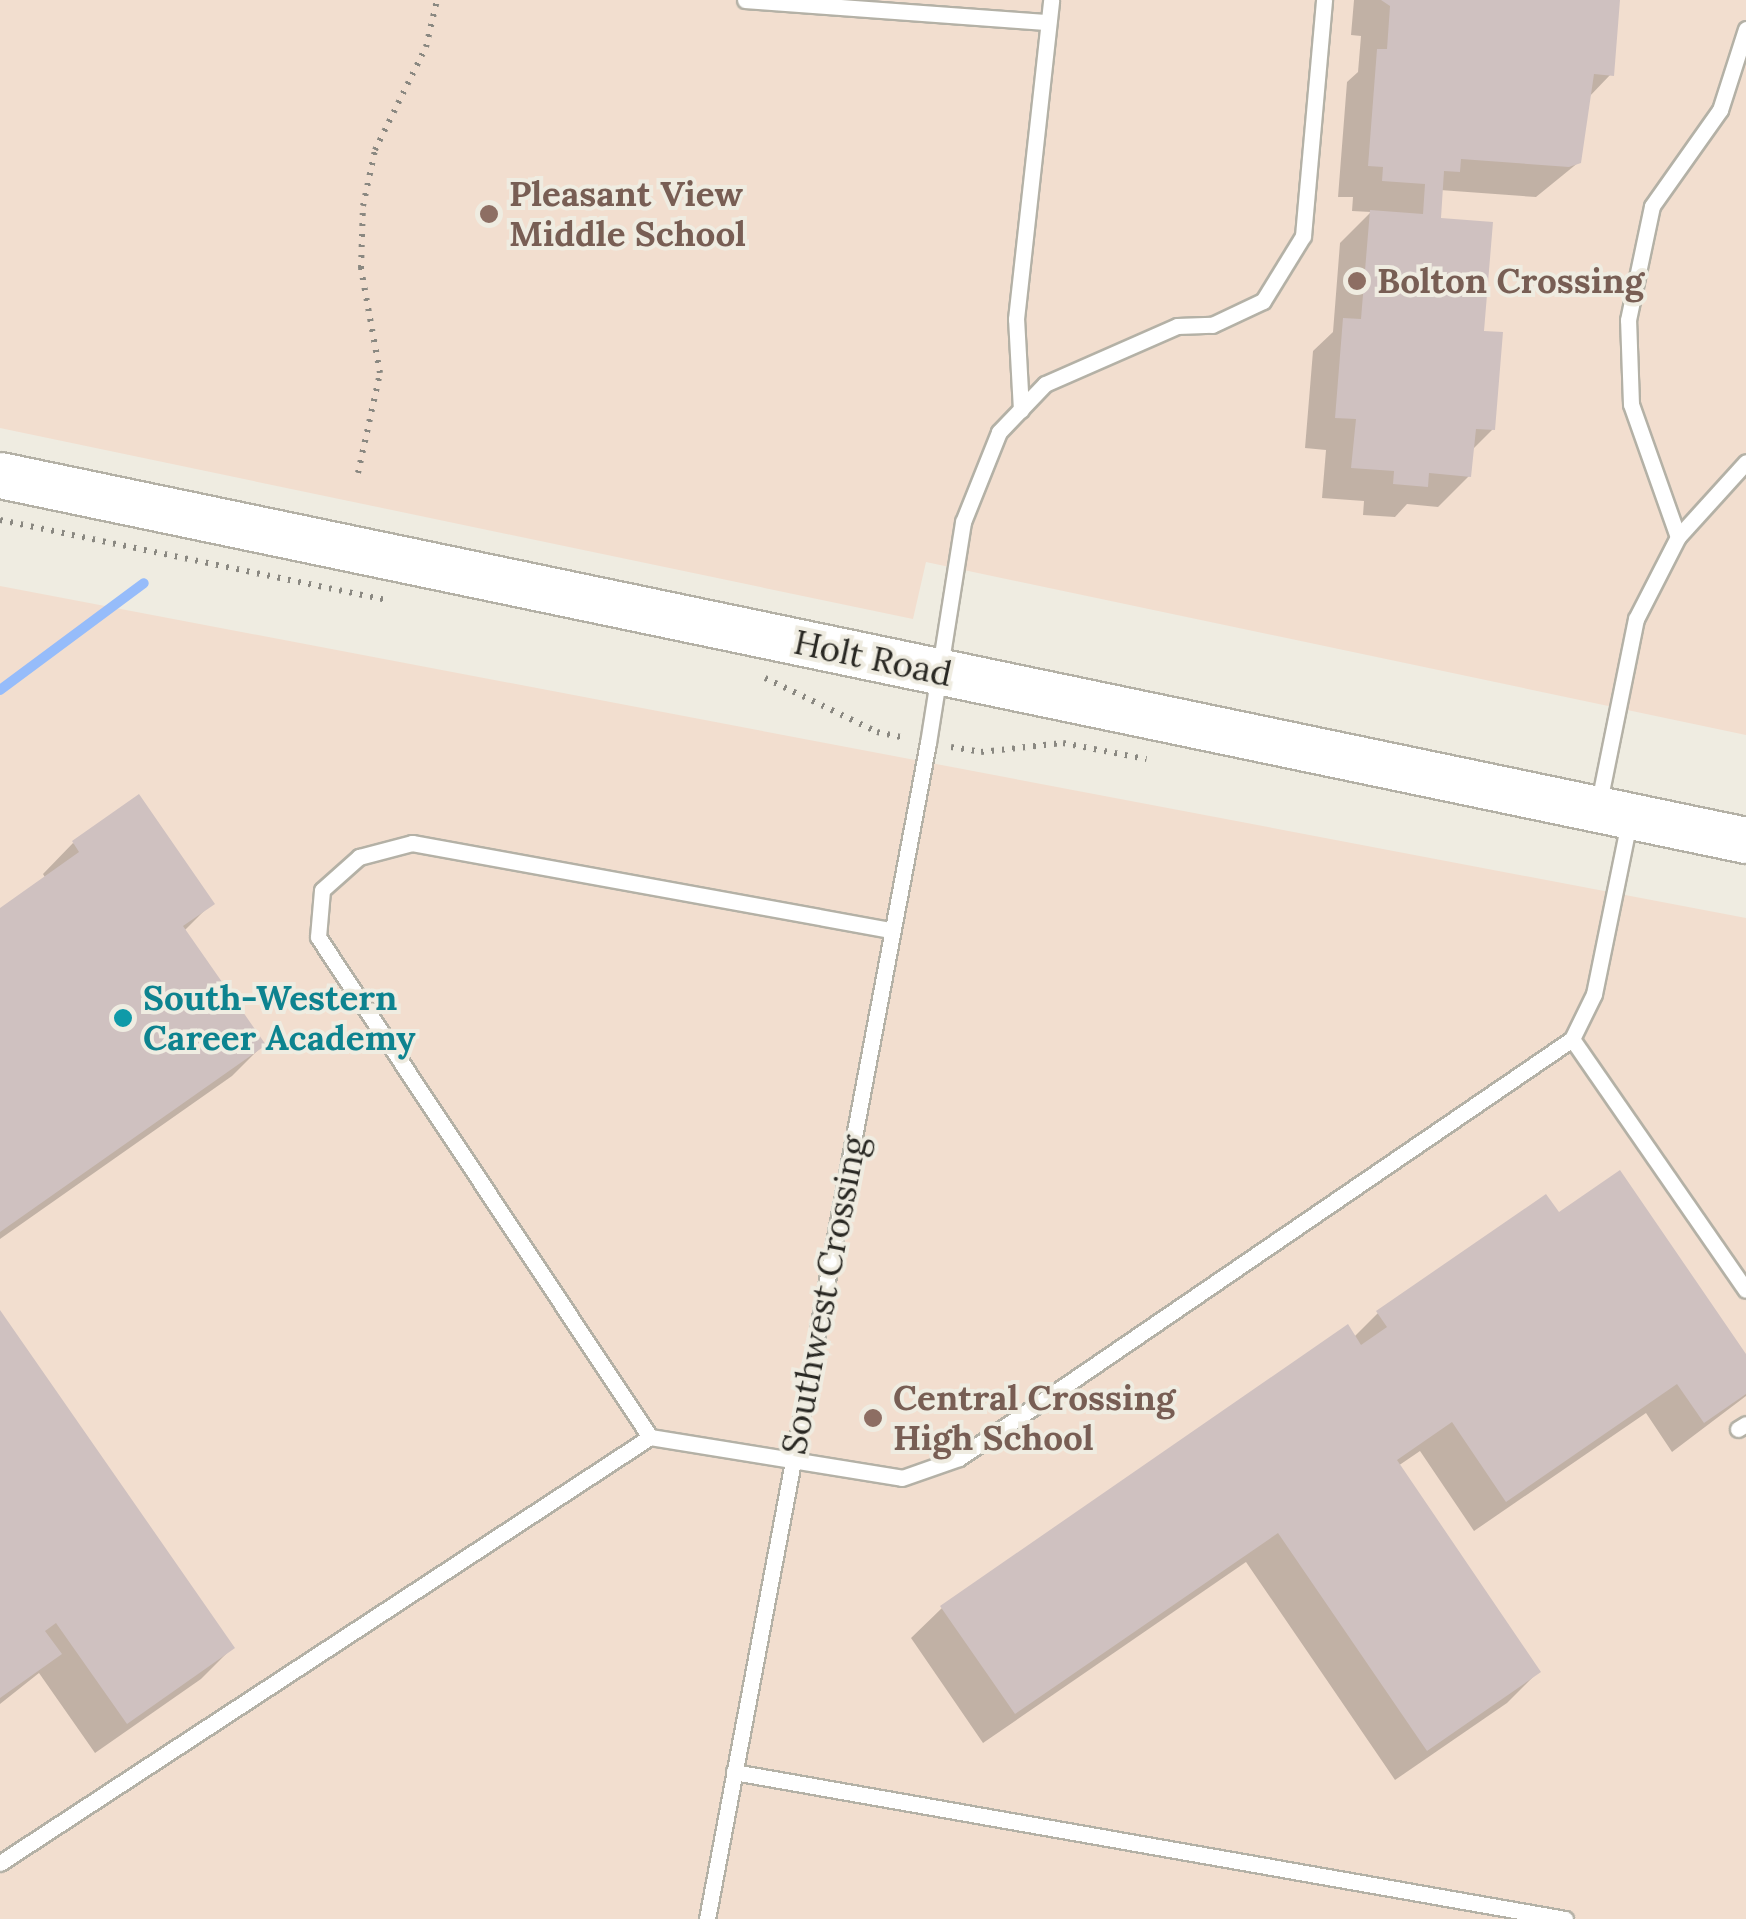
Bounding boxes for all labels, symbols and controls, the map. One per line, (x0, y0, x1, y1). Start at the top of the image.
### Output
place label: Pleasant View Middle School (509, 173, 746, 255)
marker: Pleasant View Middle School (478, 203, 500, 225)
place label: Bolton Crossing (1377, 260, 1644, 302)
marker: Bolton Crossing (1346, 270, 1368, 292)
street label: Holt Road (790, 621, 956, 695)
place label: South-Western Career Academy (143, 977, 416, 1059)
marker: South-Western Career Academy (112, 1007, 134, 1029)
street label: Southwest Crossing (772, 1132, 876, 1458)
place label: Central Crossing High School (893, 1377, 1175, 1459)
marker: Central Crossing High School (862, 1407, 884, 1429)

